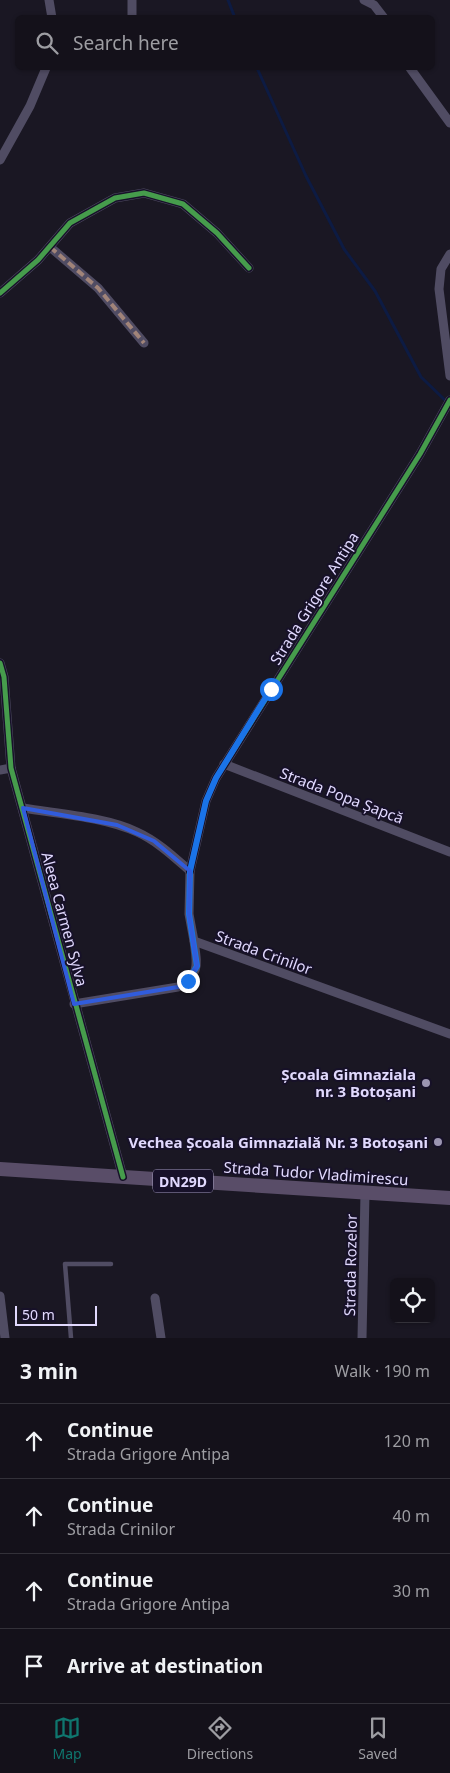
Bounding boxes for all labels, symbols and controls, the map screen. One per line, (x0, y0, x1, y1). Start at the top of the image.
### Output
search box (15, 15, 435, 70)
icon: search (33, 29, 61, 57)
text: Search here (73, 30, 179, 56)
street label: Strada Grigore Antipa (265, 528, 363, 668)
route start (260, 678, 283, 701)
street label: Strada Popa Șapcă (277, 762, 407, 828)
street label: Aleea Carmen Sylva (37, 850, 93, 988)
street label: Strada Crinilor (213, 925, 315, 979)
route end (177, 970, 200, 993)
place label: Școala Gimnaziala nr. 3 Botoșani (281, 1064, 416, 1101)
marker: Școala Gimnaziala nr. 3 Botoșani (420, 1077, 432, 1089)
place label: Vechea Școala Gimnazială Nr. 3 Botoșani (129, 1132, 428, 1152)
marker: Vechea Școala Gimnazială Nr. 3 Botoșani (432, 1136, 444, 1148)
street label: Strada Tudor Vladimirescu (223, 1157, 409, 1189)
road number: DN29D (153, 1170, 213, 1192)
street label: Strada Rozelor (339, 1214, 361, 1316)
map controls (390, 1278, 435, 1323)
button: locate (390, 1278, 435, 1323)
scale bar (15, 1303, 98, 1326)
text: 50 m (22, 1305, 55, 1324)
text: 3 min (20, 1357, 78, 1385)
text: Walk · 190 m (335, 1360, 430, 1382)
text: Continue (67, 1417, 153, 1443)
icon: ahead (20, 1427, 48, 1455)
text: 120 m (383, 1430, 430, 1452)
text: Strada Grigore Antipa (67, 1443, 230, 1465)
text: Continue (67, 1492, 153, 1518)
icon: ahead (20, 1502, 48, 1530)
text: 40 m (393, 1505, 430, 1527)
text: Strada Crinilor (67, 1518, 175, 1540)
text: Continue (67, 1567, 153, 1593)
icon: ahead (20, 1577, 48, 1605)
text: 30 m (393, 1580, 430, 1602)
text: Strada Grigore Antipa (67, 1593, 230, 1615)
icon: arrive (20, 1652, 48, 1680)
text: Arrive at destination (67, 1653, 263, 1679)
tab: Map (53, 1714, 82, 1763)
tab: Directions (187, 1714, 253, 1763)
tab: Saved (358, 1714, 397, 1763)

